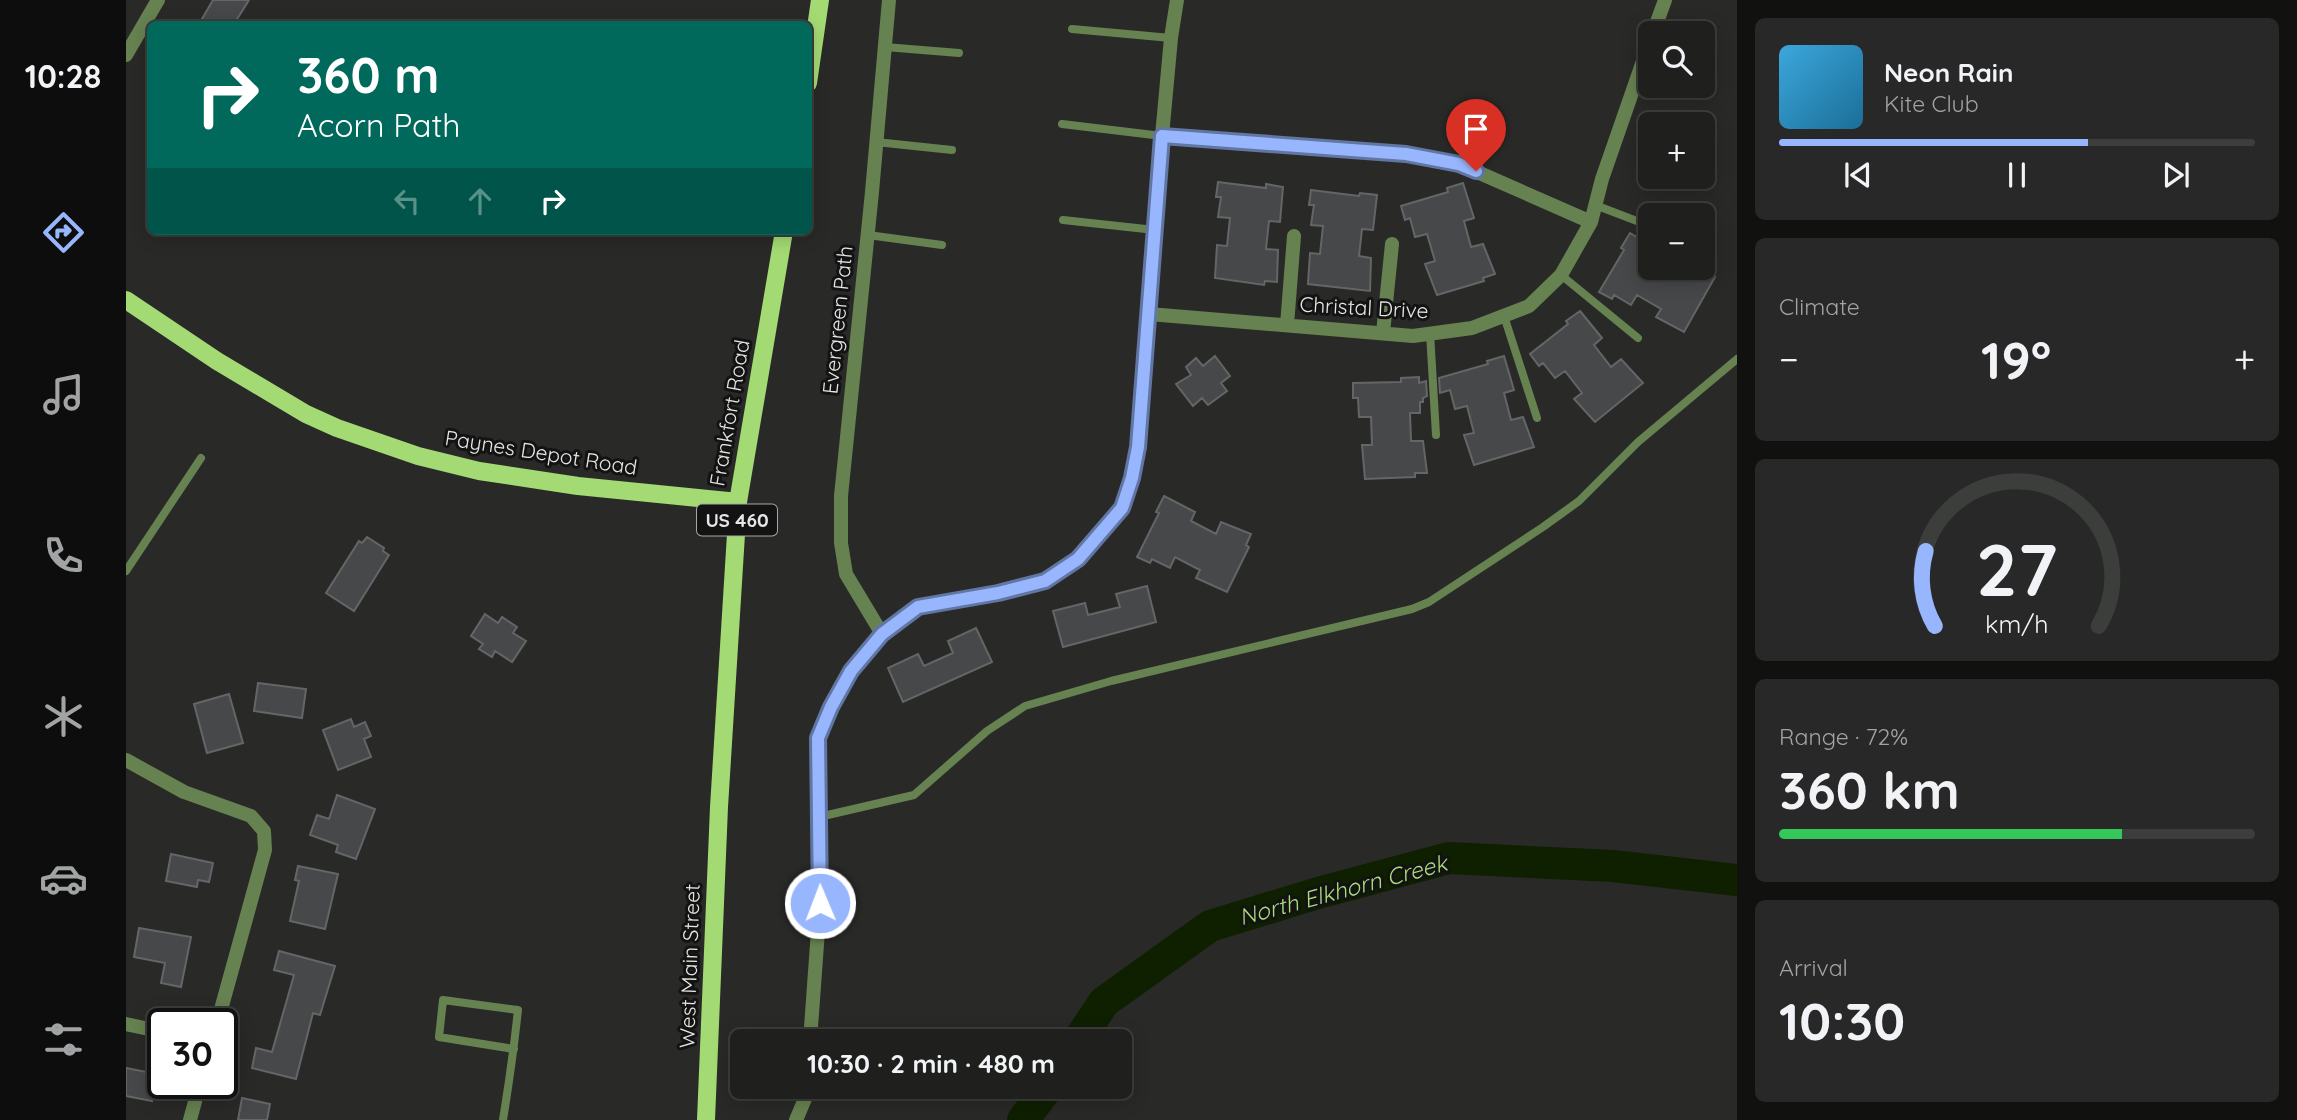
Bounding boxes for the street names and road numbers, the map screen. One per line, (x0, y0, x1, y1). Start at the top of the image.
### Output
street label: Evergreen Path (816, 245, 858, 395)
street label: Christal Drive (1299, 291, 1429, 323)
street label: Frankfort Road (703, 338, 755, 488)
street label: Paynes Depot Road (443, 424, 639, 480)
road number: US 460 (697, 505, 777, 536)
street label: West Main Street (673, 883, 705, 1049)

